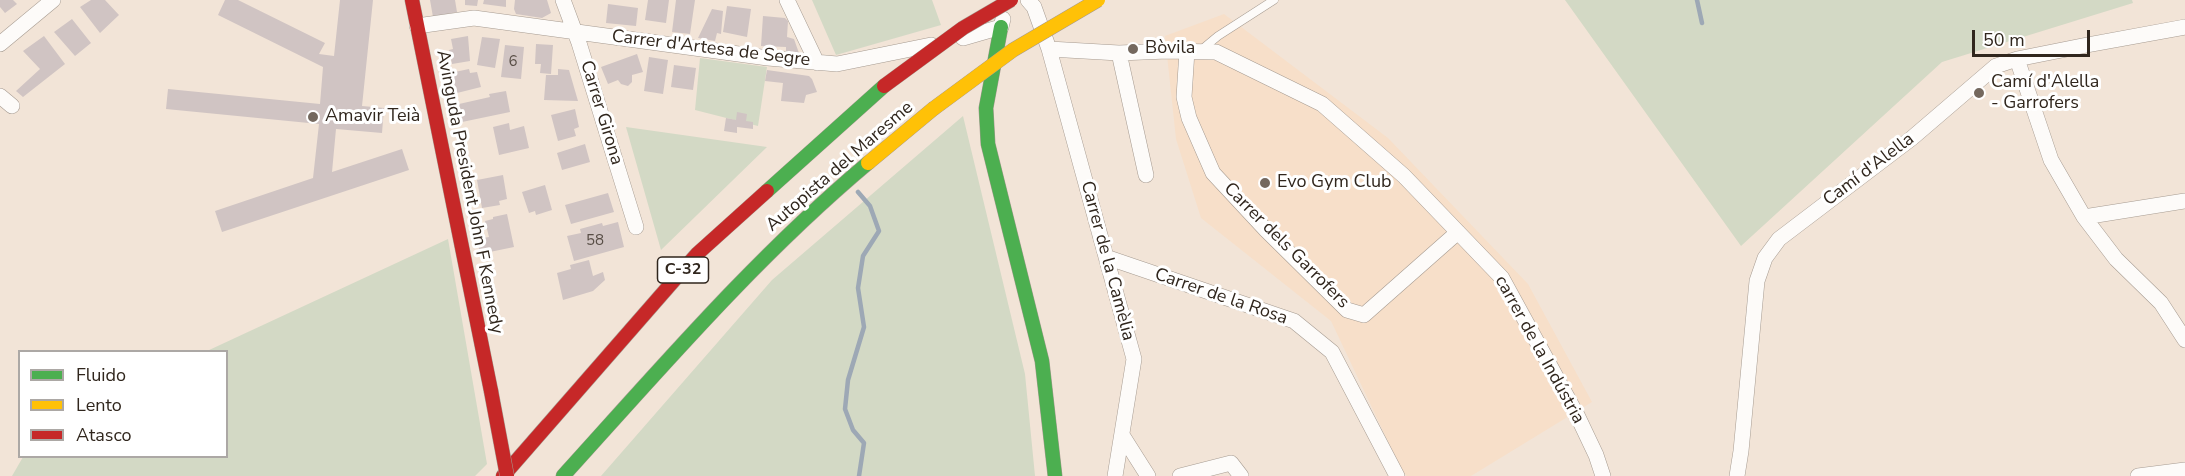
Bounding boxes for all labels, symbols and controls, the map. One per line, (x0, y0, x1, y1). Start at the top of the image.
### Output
scale bar (1975, 18, 2094, 56)
street label: Carrer d'Artesa de Segre (611, 26, 811, 72)
text: 50 m (1983, 28, 2025, 52)
place label: Bòvila (1145, 38, 1195, 60)
marker: Bòvila (1126, 42, 1140, 56)
street label: Avinguda President John F Kennedy (431, 48, 507, 336)
house number: 6 (509, 53, 517, 71)
street label: Carrer Girona (575, 58, 627, 168)
place label: Camí d'Alella - Garrofers (1991, 72, 2099, 115)
marker: Camí d'Alella - Garrofers (1972, 86, 1986, 100)
street label: Autopista del Maresme (762, 97, 918, 237)
place label: Amavir Teià (325, 106, 420, 128)
marker: Amavir Teià (306, 110, 320, 124)
street label: Camí d'Alella (1819, 129, 1919, 211)
place label: Evo Gym Club (1277, 172, 1391, 194)
marker: Evo Gym Club (1258, 176, 1272, 190)
street label: Carrer de la Camèlia (1075, 179, 1139, 343)
street label: Carrer dels Garrofers (1219, 179, 1353, 313)
house number: 58 (586, 232, 604, 250)
road number: C-32 (658, 257, 708, 283)
street label: Carrer de la Rosa (1152, 264, 1290, 330)
street label: carrer de la Indústria (1489, 272, 1589, 428)
legend (18, 350, 228, 458)
text: Fluido (76, 363, 126, 387)
text: Lento (76, 393, 122, 417)
text: Atasco (76, 423, 132, 447)

